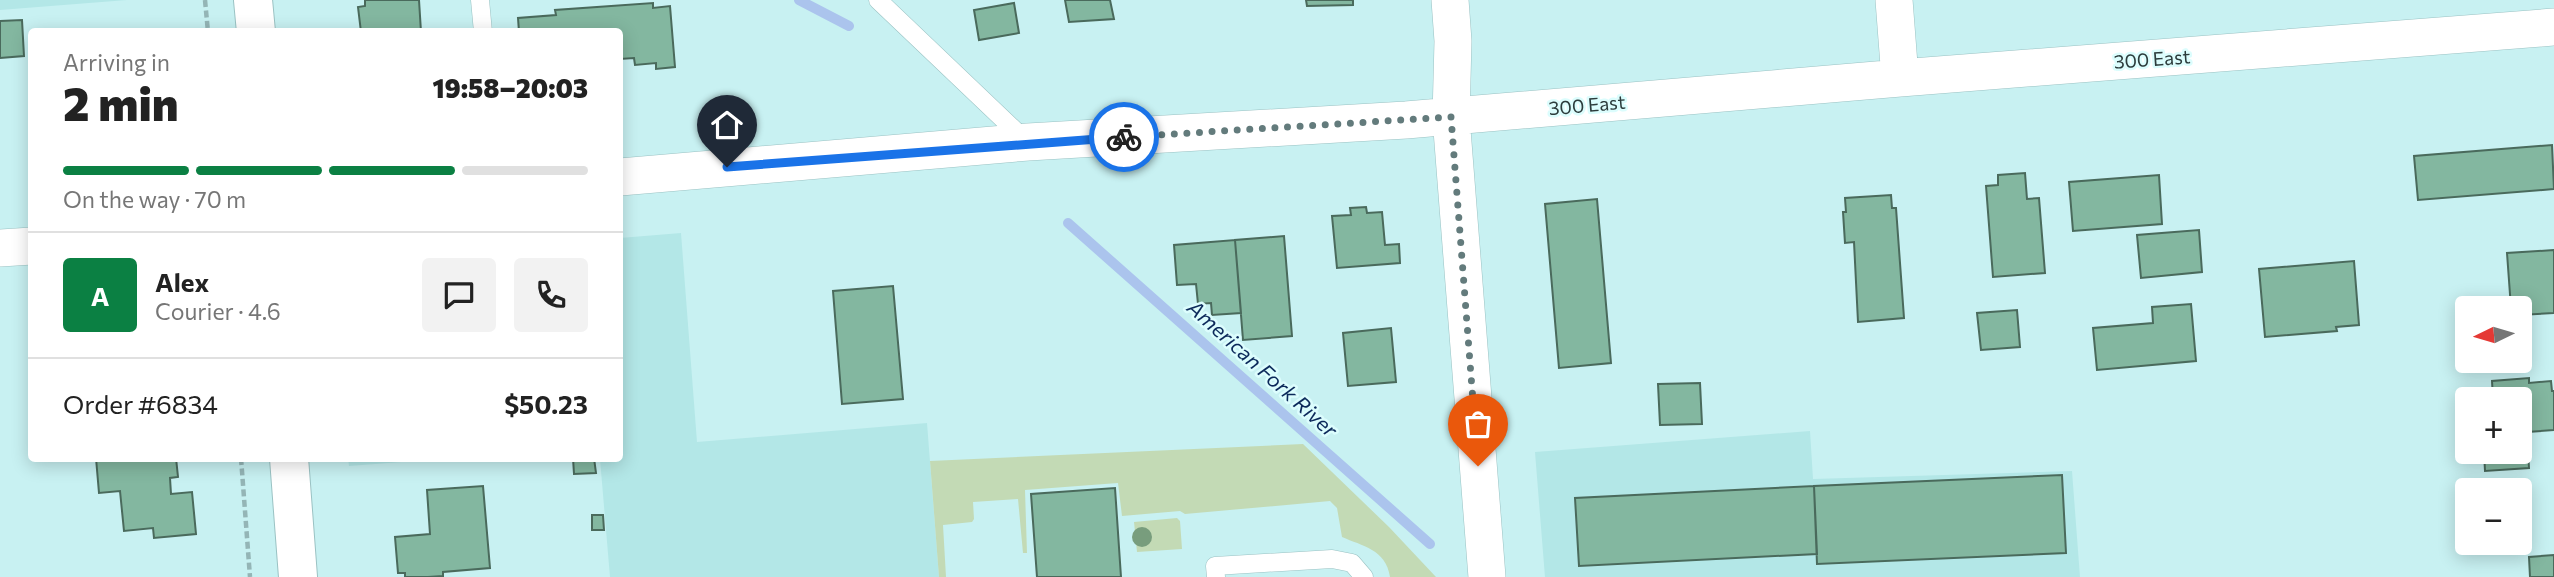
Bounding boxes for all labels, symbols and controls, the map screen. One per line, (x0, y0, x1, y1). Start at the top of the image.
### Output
street label: 300 East (2113, 44, 2191, 73)
text: Arriving in (63, 48, 170, 76)
text: 19:58–20:03 (432, 72, 588, 103)
text: 2 min (63, 74, 179, 130)
street label: 300 East (1548, 90, 1626, 119)
pin (697, 95, 757, 167)
courier (1089, 102, 1159, 172)
icon: home (708, 106, 746, 144)
icon: bike (1105, 118, 1143, 156)
text: On the way · 70 m (63, 185, 246, 213)
button: chat (422, 258, 496, 332)
button: phone (514, 258, 588, 332)
text: Alex (155, 266, 209, 297)
text: A (91, 280, 109, 311)
water label: American Fork River (1182, 294, 1343, 442)
north arrow (2455, 296, 2532, 373)
map controls (2455, 296, 2532, 555)
text: Courier · 4.6 (155, 297, 281, 325)
button: + (2455, 387, 2532, 464)
text: Order #6834 (63, 388, 218, 419)
text: $50.23 (504, 388, 588, 419)
pin (1448, 394, 1508, 466)
icon: bag (1459, 405, 1497, 443)
button: − (2455, 478, 2532, 555)

